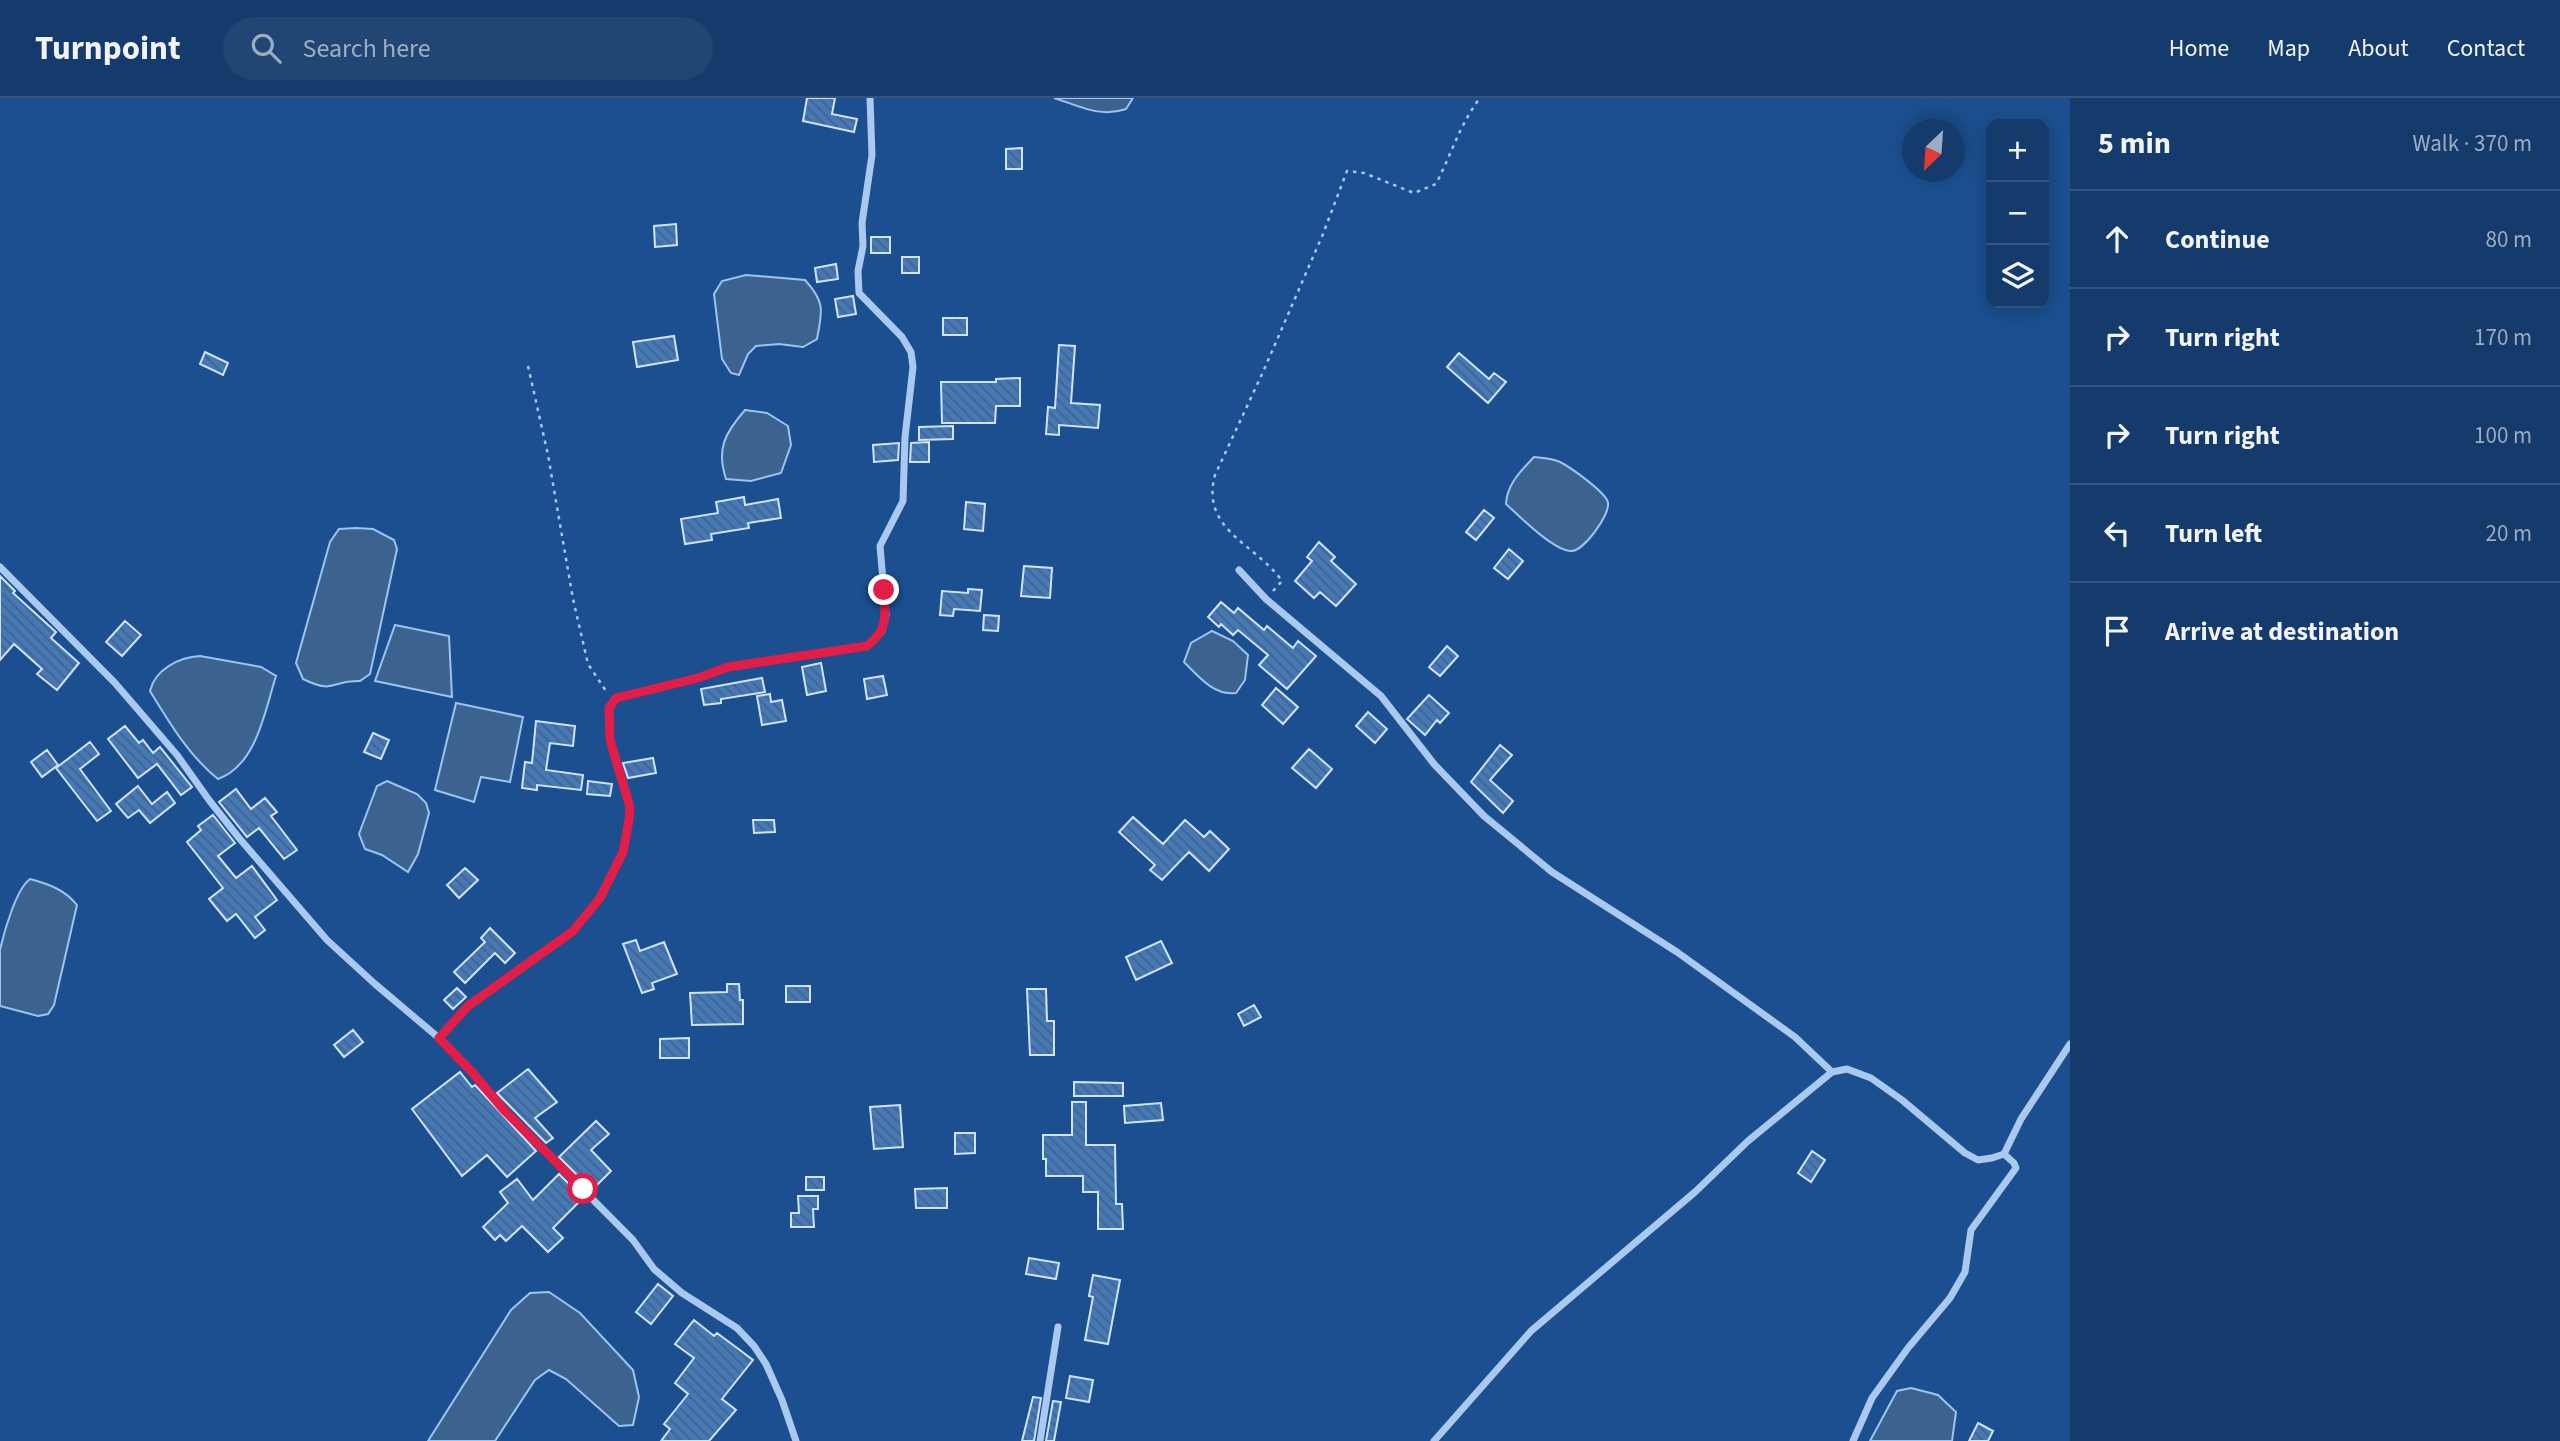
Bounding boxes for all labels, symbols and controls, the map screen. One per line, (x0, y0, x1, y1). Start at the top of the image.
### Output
search box (223, 17, 713, 80)
text: Turnpoint (35, 25, 181, 72)
icon: search (247, 29, 285, 67)
text: Search here (303, 30, 431, 67)
text: Home (2169, 31, 2229, 66)
text: Map (2267, 31, 2310, 66)
text: About (2348, 31, 2409, 66)
text: Contact (2447, 31, 2525, 66)
north arrow (1902, 119, 1965, 182)
map controls (1986, 119, 2049, 308)
button: + (1986, 119, 2049, 182)
text: 5 min (2098, 122, 2171, 165)
text: Walk · 370 m (2413, 127, 2532, 160)
button: − (1986, 182, 2049, 245)
icon: ahead (2098, 220, 2136, 258)
text: Continue (2165, 221, 2270, 258)
text: 80 m (2485, 223, 2532, 256)
button: layers (1986, 245, 2049, 308)
icon: right (2098, 318, 2136, 356)
text: Turn right (2165, 319, 2280, 356)
text: 170 m (2474, 321, 2532, 354)
icon: right (2098, 416, 2136, 454)
text: Turn right (2165, 417, 2280, 454)
text: 100 m (2474, 419, 2532, 452)
icon: left (2098, 514, 2136, 552)
text: Turn left (2165, 515, 2262, 552)
text: 20 m (2485, 517, 2532, 550)
route end (868, 574, 899, 605)
icon: arrive (2098, 612, 2136, 650)
text: Arrive at destination (2165, 613, 2399, 650)
route start (567, 1173, 598, 1204)

